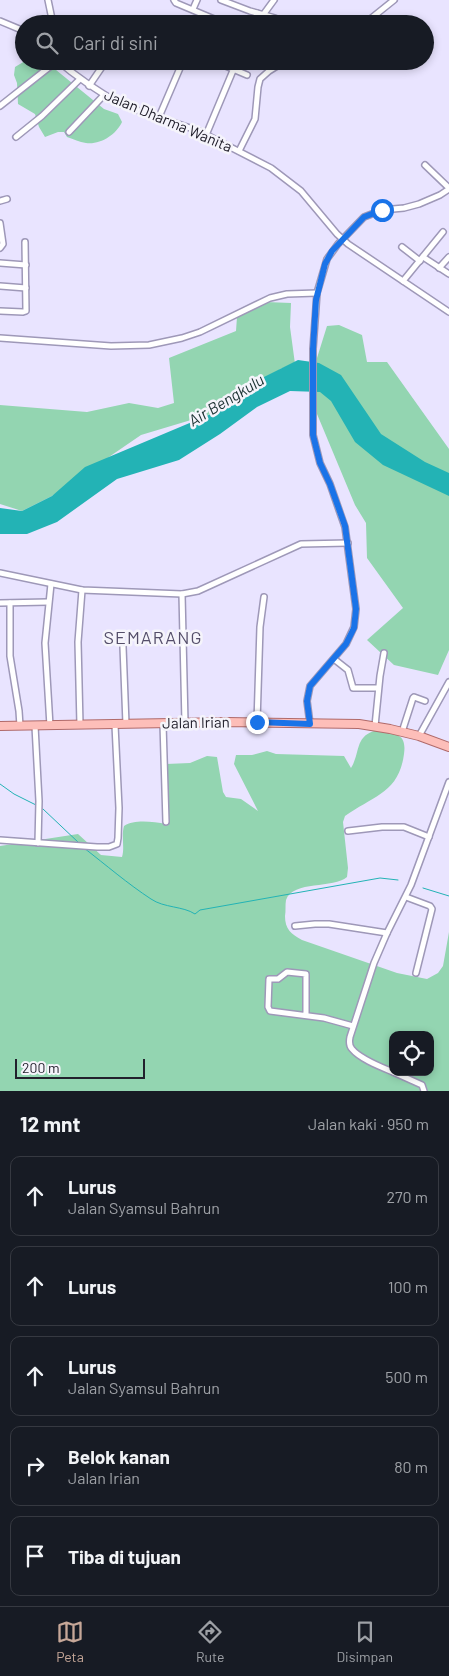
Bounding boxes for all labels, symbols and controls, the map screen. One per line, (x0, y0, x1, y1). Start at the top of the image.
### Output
search box (15, 15, 434, 70)
icon: search (33, 29, 61, 57)
text: Cari di sini (73, 31, 158, 54)
street label: Jalan Dharma Wanita (102, 85, 235, 155)
route start (371, 199, 394, 222)
water label: Air Bengkulu (185, 370, 267, 430)
district label: SEMARANG (103, 626, 203, 648)
route end (246, 711, 269, 734)
street label: Jalan Irian (162, 712, 230, 732)
map controls (389, 1031, 434, 1076)
button: locate (389, 1031, 434, 1076)
scale bar (15, 1056, 145, 1079)
text: 200 m (22, 1059, 60, 1076)
text: 12 mnt (20, 1111, 80, 1136)
text: Jalan kaki · 950 m (308, 1114, 429, 1133)
text: Lurus (68, 1175, 116, 1198)
icon: ahead (21, 1182, 49, 1210)
text: 270 m (386, 1187, 428, 1206)
text: Jalan Syamsul Bahrun (68, 1198, 220, 1217)
icon: ahead (21, 1272, 49, 1300)
text: Lurus (68, 1275, 116, 1298)
text: 100 m (388, 1277, 428, 1296)
text: Lurus (68, 1355, 116, 1378)
icon: ahead (21, 1362, 49, 1390)
text: 500 m (385, 1367, 428, 1386)
text: Jalan Syamsul Bahrun (68, 1378, 220, 1397)
text: Belok kanan (68, 1445, 170, 1468)
icon: right (21, 1452, 49, 1480)
text: 80 m (394, 1457, 428, 1476)
text: Jalan Irian (68, 1468, 140, 1487)
icon: arrive (21, 1542, 49, 1570)
text: Tiba di tujuan (68, 1545, 181, 1568)
tab: Peta (56, 1618, 84, 1665)
tab: Rute (196, 1618, 224, 1665)
tab: Disimpan (336, 1618, 393, 1665)

